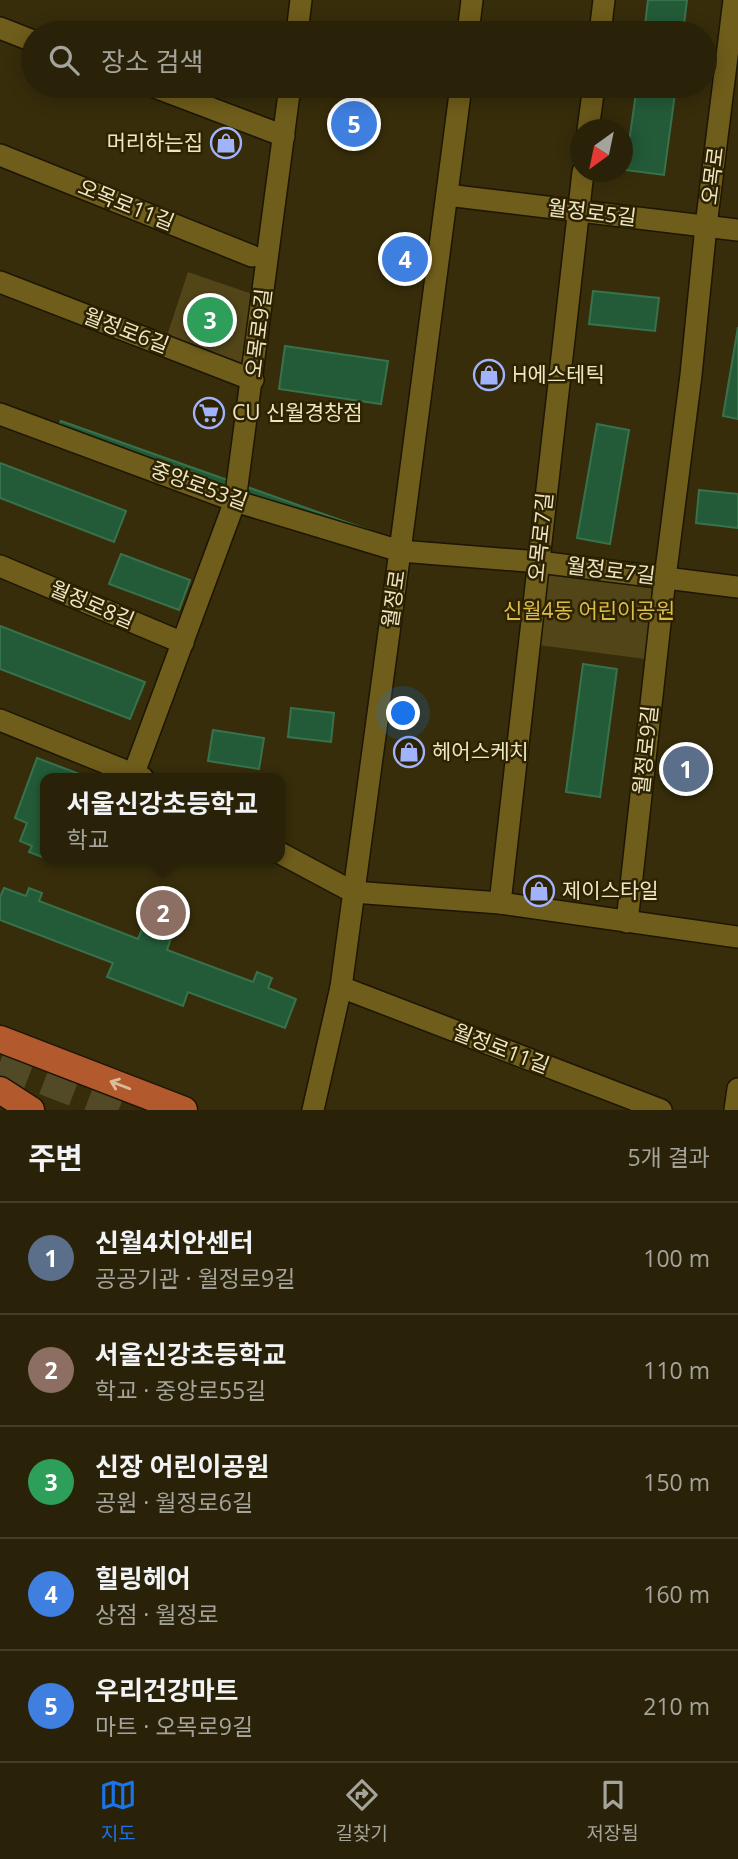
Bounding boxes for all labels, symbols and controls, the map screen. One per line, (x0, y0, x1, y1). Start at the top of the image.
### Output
search box (21, 21, 717, 98)
icon: search (45, 41, 83, 79)
text: 장소 검색 (101, 43, 203, 79)
pin: 5 (331, 98, 377, 150)
north arrow (570, 119, 633, 182)
shop icon: 머리하는집 (209, 126, 243, 160)
place label: 머리하는집 (106, 128, 203, 156)
street label: 오목로 (695, 145, 729, 206)
street label: 오목로11길 (74, 172, 179, 236)
street label: 월정로5길 (546, 193, 638, 231)
pin: 4 (382, 233, 428, 285)
street label: 오목로9길 (239, 287, 277, 379)
pin: 3 (187, 294, 233, 346)
street label: 월정로6길 (80, 301, 173, 359)
shop icon: H에스테틱 (472, 358, 506, 392)
place label: H에스테틱 (512, 360, 605, 388)
supermarket icon: CU 신월경창점 (192, 396, 226, 430)
place label: CU 신월경창점 (232, 398, 363, 426)
street label: 중앙로53길 (147, 455, 252, 516)
street label: 오목로7길 (521, 491, 559, 583)
street label: 월정로7길 (565, 551, 657, 589)
street label: 월정로 (375, 568, 411, 630)
street label: 월정로8길 (46, 574, 139, 634)
park label: 신월4동 어린이공원 (503, 596, 675, 624)
your location (386, 696, 420, 730)
street label: 월정로9길 (626, 704, 664, 796)
shop icon: 헤어스케치 (392, 735, 426, 769)
place label: 헤어스케치 (432, 737, 529, 765)
pin: 1 (663, 743, 709, 795)
popup (40, 773, 285, 864)
text: 서울신강초등학교 (67, 785, 258, 821)
text: 학교 (67, 823, 109, 855)
shop icon: 제이스타일 (522, 874, 556, 908)
place label: 제이스타일 (562, 876, 659, 904)
pin: 2 (140, 887, 186, 939)
street label: 월정로11길 (449, 1017, 554, 1079)
one-way arrow (110, 1078, 132, 1091)
text: 주변 (28, 1137, 83, 1178)
text: 5개 결과 (627, 1141, 710, 1173)
text: 신월4치안센터 (95, 1224, 253, 1260)
text: 1 (44, 1242, 58, 1274)
text: 100 m (643, 1242, 710, 1274)
text: 공공기관 · 월정로9길 (95, 1262, 295, 1294)
text: 서울신강초등학교 (95, 1336, 286, 1372)
text: 2 (44, 1354, 58, 1386)
text: 110 m (643, 1354, 710, 1386)
text: 학교 · 중앙로55길 (95, 1374, 266, 1406)
text: 신장 어린이공원 (95, 1448, 269, 1484)
text: 3 (44, 1466, 58, 1498)
text: 150 m (643, 1466, 710, 1498)
text: 공원 · 월정로6길 (95, 1486, 253, 1518)
text: 힐링헤어 (95, 1560, 191, 1596)
text: 4 (44, 1578, 58, 1610)
text: 160 m (643, 1578, 710, 1610)
text: 상점 · 월정로 (95, 1598, 219, 1630)
text: 우리건강마트 (95, 1672, 239, 1708)
text: 5 (44, 1690, 58, 1722)
text: 210 m (643, 1690, 710, 1722)
text: 마트 · 오목로9길 (95, 1710, 253, 1742)
tab: 지도 (99, 1776, 137, 1846)
tab: 길찾기 (336, 1776, 388, 1846)
tab: 저장됨 (586, 1776, 639, 1846)

